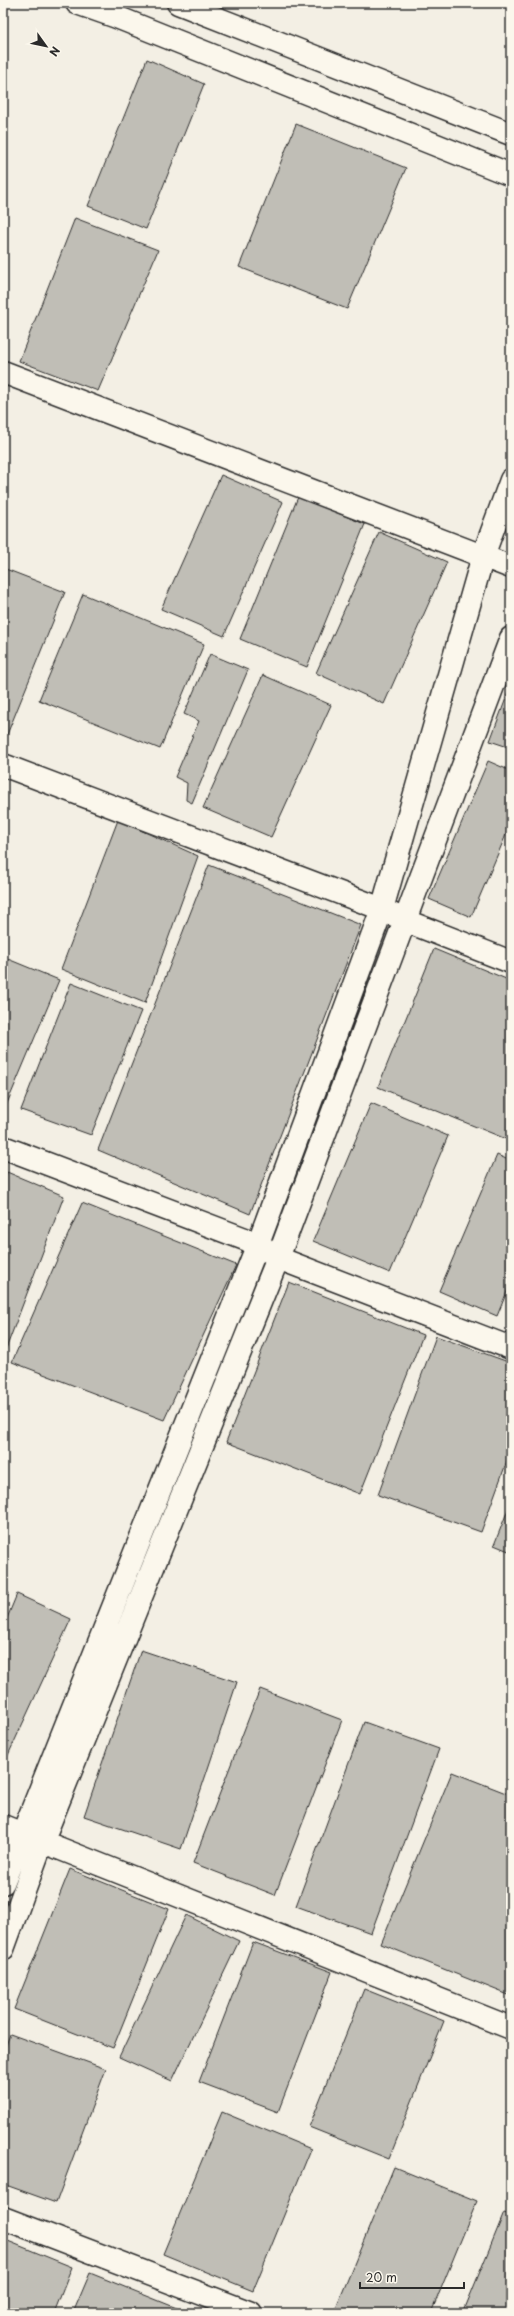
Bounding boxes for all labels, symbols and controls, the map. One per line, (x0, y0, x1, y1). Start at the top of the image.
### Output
north arrow (26, 26, 66, 66)
text: N (45, 43, 64, 60)
scale bar (360, 2264, 464, 2290)
text: 20 m (366, 2268, 397, 2286)

